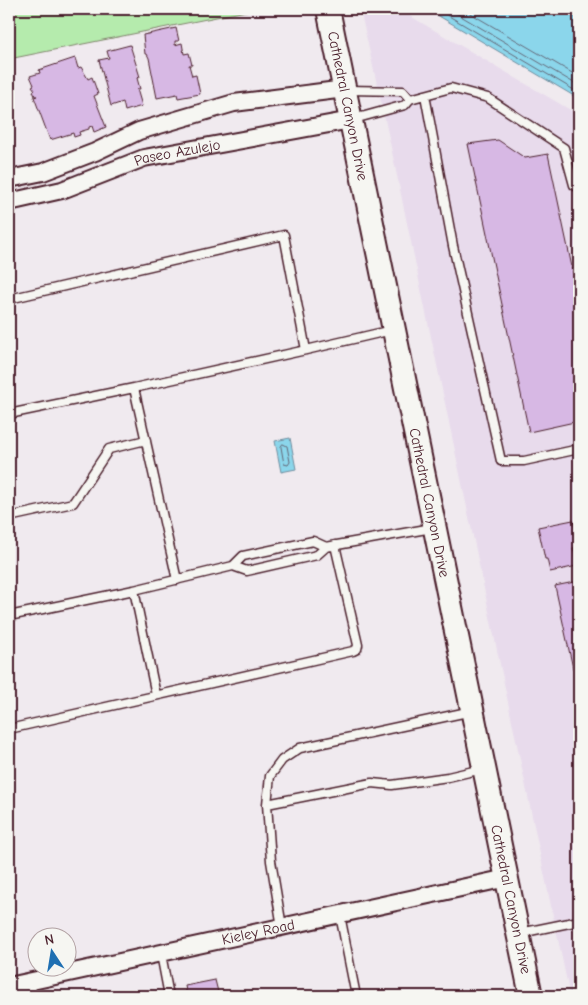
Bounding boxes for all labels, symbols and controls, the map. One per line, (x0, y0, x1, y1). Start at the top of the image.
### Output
street label: Cathedral Canyon Drive (324, 30, 372, 183)
street label: Paseo Azulejo (131, 135, 222, 170)
street label: Cathedral Canyon Drive (405, 426, 454, 579)
street label: Cathedral Canyon Drive (487, 823, 535, 976)
street label: Kieley Road (220, 915, 296, 949)
north arrow (28, 928, 78, 978)
text: N (43, 931, 56, 949)

